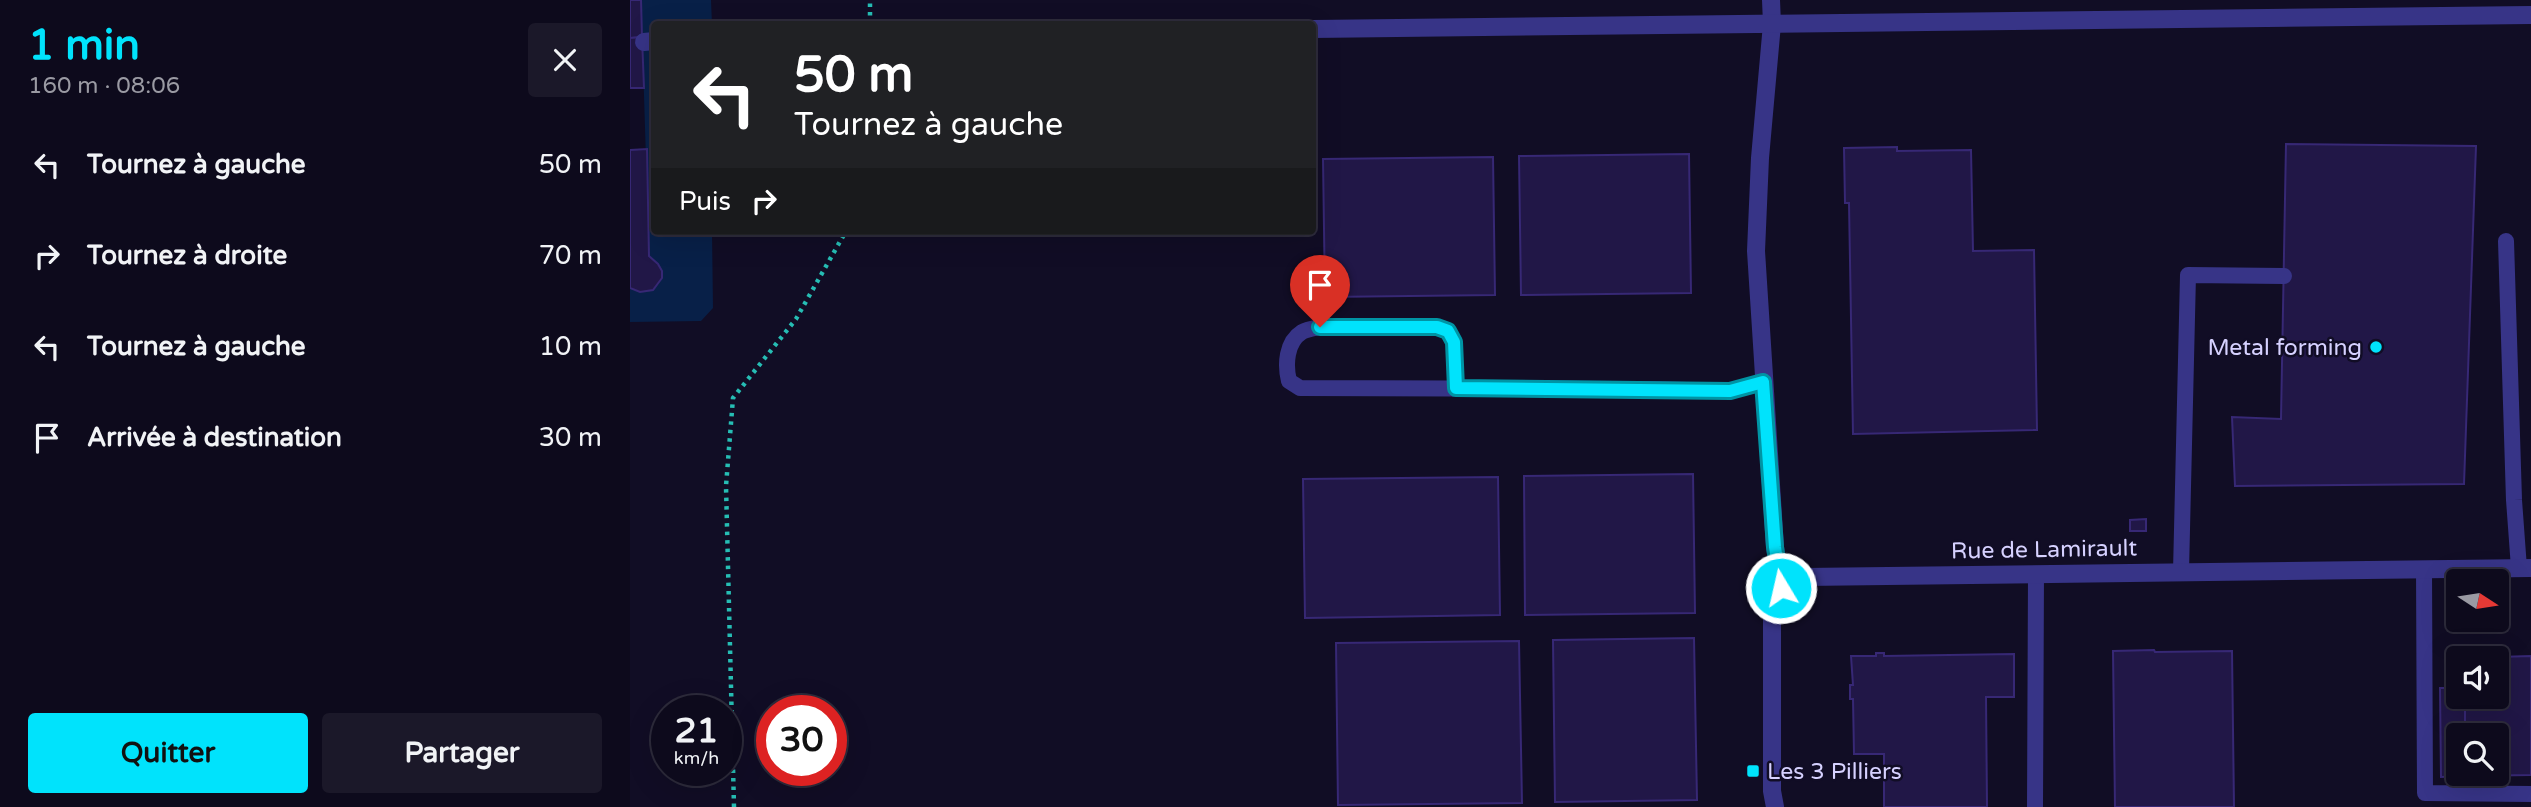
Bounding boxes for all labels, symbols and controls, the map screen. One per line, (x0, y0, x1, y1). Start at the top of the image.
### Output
text: 1 min (28, 20, 140, 71)
button: close (528, 23, 602, 97)
text: 50 m (794, 46, 913, 105)
icon: left (679, 49, 770, 140)
text: 160 m · 08:06 (28, 72, 180, 100)
text: Tournez à gauche (794, 106, 1063, 144)
icon: left (28, 146, 66, 184)
text: Tournez à gauche (87, 149, 306, 180)
text: 50 m (539, 149, 602, 180)
icon: right (745, 182, 783, 220)
text: Puis (679, 186, 731, 217)
icon: right (28, 237, 66, 275)
text: Tournez à droite (87, 240, 287, 271)
text: 70 m (539, 240, 602, 271)
pin (1290, 255, 1350, 327)
icon: arrive (1301, 266, 1339, 304)
icon: left (28, 328, 66, 366)
text: Tournez à gauche (87, 331, 306, 362)
text: 10 m (539, 331, 602, 362)
place label: Metal forming (2207, 334, 2362, 362)
marker: Metal forming (2368, 339, 2384, 355)
icon: arrive (28, 419, 66, 457)
text: Arrivée à destination (87, 422, 342, 453)
text: 30 m (539, 422, 602, 453)
street label: Rue de Lamirault (1951, 534, 2137, 566)
position arrow (1744, 551, 1818, 625)
north arrow (2446, 569, 2510, 632)
map controls (2446, 569, 2509, 786)
button: sound (2446, 646, 2509, 709)
speed limit sign: 30 (756, 695, 847, 786)
text: 21 (675, 710, 718, 752)
button: Quitter (28, 713, 308, 793)
button: Partager (322, 713, 602, 793)
button: search (2446, 723, 2509, 786)
text: km/h (674, 747, 719, 769)
place label: Les 3 Pilliers (1767, 758, 1902, 786)
marker: Les 3 Pilliers (1745, 763, 1761, 779)

